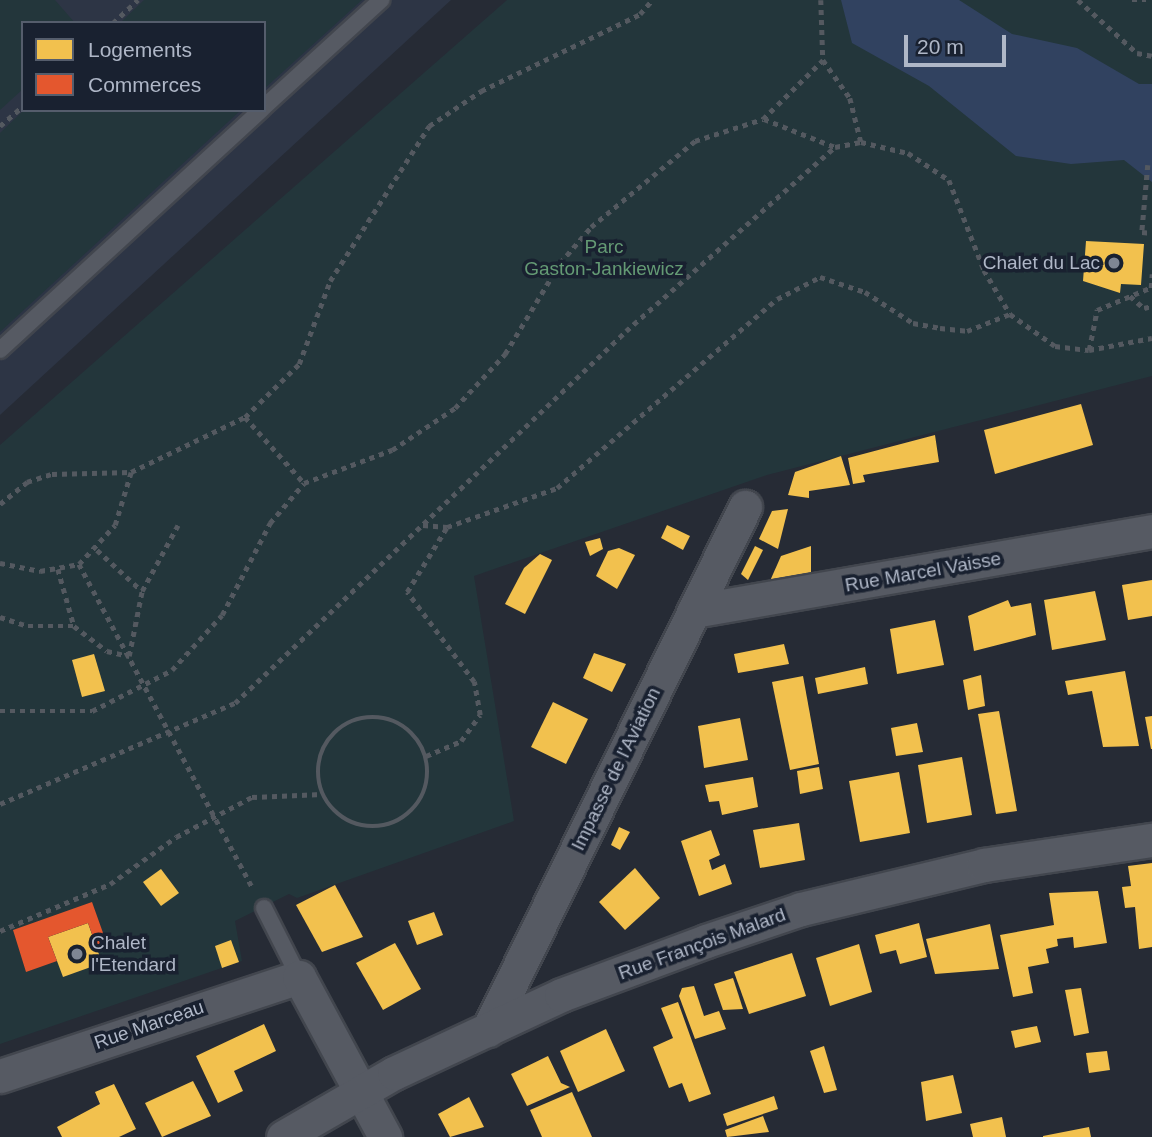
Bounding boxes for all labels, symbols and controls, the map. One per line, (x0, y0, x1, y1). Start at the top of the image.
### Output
legend (21, 21, 266, 112)
scale bar (907, 21, 1009, 65)
text: 20 m (917, 35, 964, 58)
text: Logements (88, 38, 192, 61)
text: Commerces (88, 73, 201, 96)
park label: Parc Gaston-Jankiewicz (524, 236, 684, 280)
place label: Chalet du Lac (983, 252, 1100, 274)
marker: Chalet du Lac (1106, 255, 1122, 271)
street label: Rue Marcel Vaisse (843, 547, 1003, 597)
street label: Impasse de l'Aviation (567, 684, 665, 854)
street label: Rue François Malard (615, 903, 789, 985)
place label: Chalet l'Etendard (91, 932, 176, 976)
marker: Chalet l'Etendard (69, 946, 85, 962)
street label: Rue Marceau (91, 996, 207, 1054)

